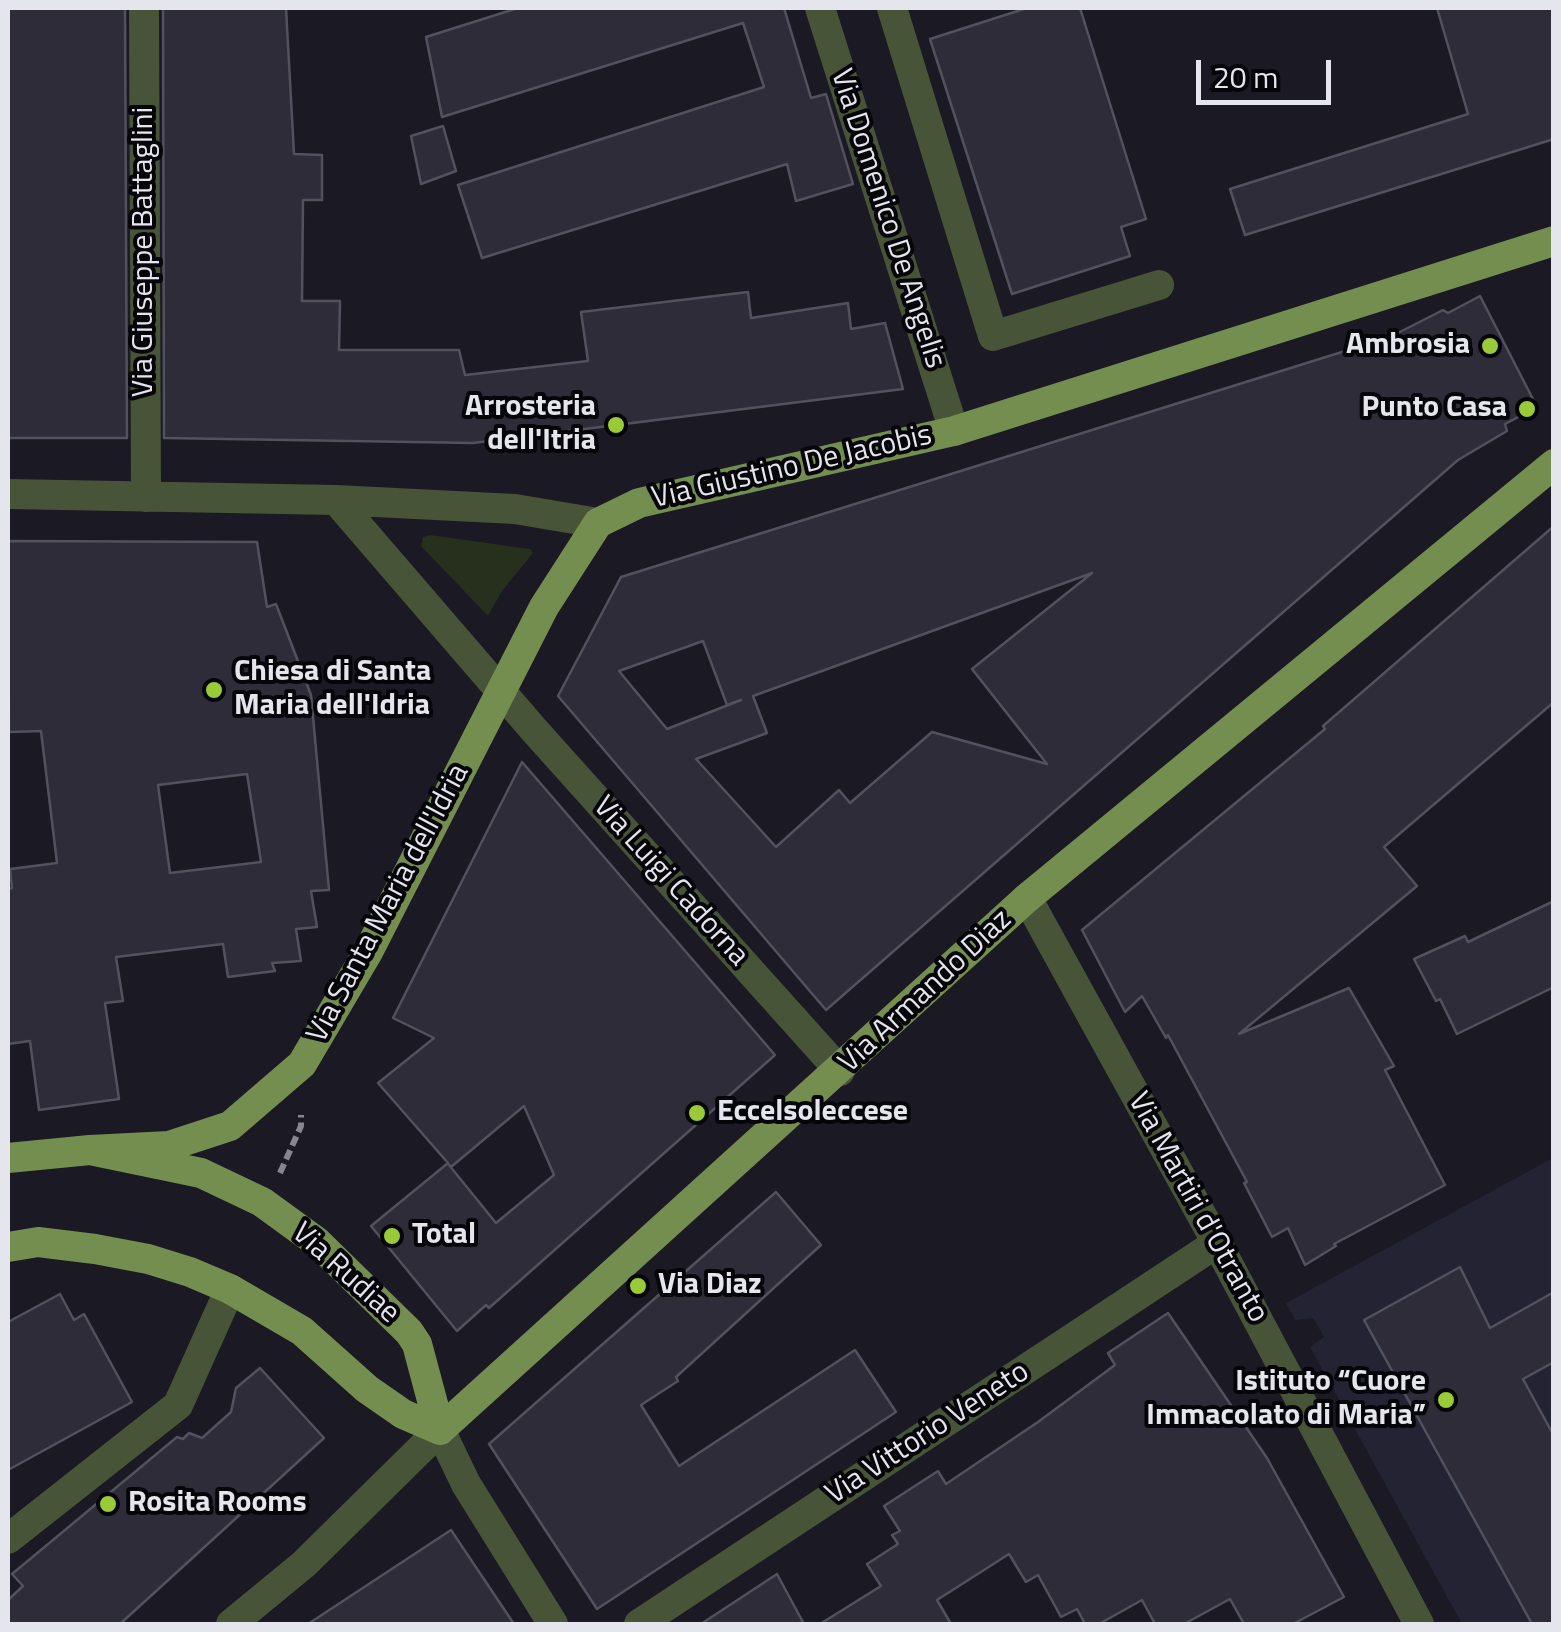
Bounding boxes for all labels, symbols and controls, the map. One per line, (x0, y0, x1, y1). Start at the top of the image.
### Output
scale bar (1201, 40, 1336, 102)
text: 20 m (1213, 54, 1278, 100)
street label: Via Domenico De Angelis (822, 65, 952, 373)
street label: Via Giuseppe Battaglini (127, 107, 163, 397)
place label: Ambrosia (1346, 328, 1470, 364)
marker: Ambrosia (1479, 335, 1501, 357)
place label: Arrosteria dell'Itria (465, 390, 596, 460)
place label: Punto Casa (1362, 391, 1507, 427)
marker: Punto Casa (1516, 398, 1538, 420)
marker: Arrosteria dell'Itria (605, 414, 627, 436)
street label: Via Giustino De Jacobis (649, 418, 935, 518)
place label: Chiesa di Santa Maria dell'Idria (234, 655, 431, 726)
marker: Chiesa di Santa Maria dell'Idria (203, 679, 225, 701)
street label: Via Santa Maria dell'Idria (300, 759, 478, 1049)
street label: Via Luigi Cadorna (585, 790, 755, 974)
street label: Via Armando Diaz (832, 903, 1020, 1081)
street label: Via Martiri d'Otranto (1119, 1087, 1275, 1329)
place label: Eccelsoleccese (717, 1095, 908, 1131)
marker: Eccelsoleccese (686, 1102, 708, 1124)
street label: Via Rudiae (284, 1216, 406, 1332)
place label: Total (412, 1218, 476, 1254)
marker: Total (381, 1225, 403, 1247)
place label: Via Diaz (658, 1268, 762, 1304)
marker: Via Diaz (627, 1275, 649, 1297)
street label: Via Vittorio Veneto (820, 1355, 1036, 1513)
place label: Istituto “Cuore Immacolato di Maria” (1146, 1365, 1426, 1436)
marker: Istituto “Cuore Immacolato di Maria” (1435, 1389, 1457, 1411)
place label: Rosita Rooms (128, 1486, 307, 1522)
marker: Rosita Rooms (97, 1493, 119, 1515)

